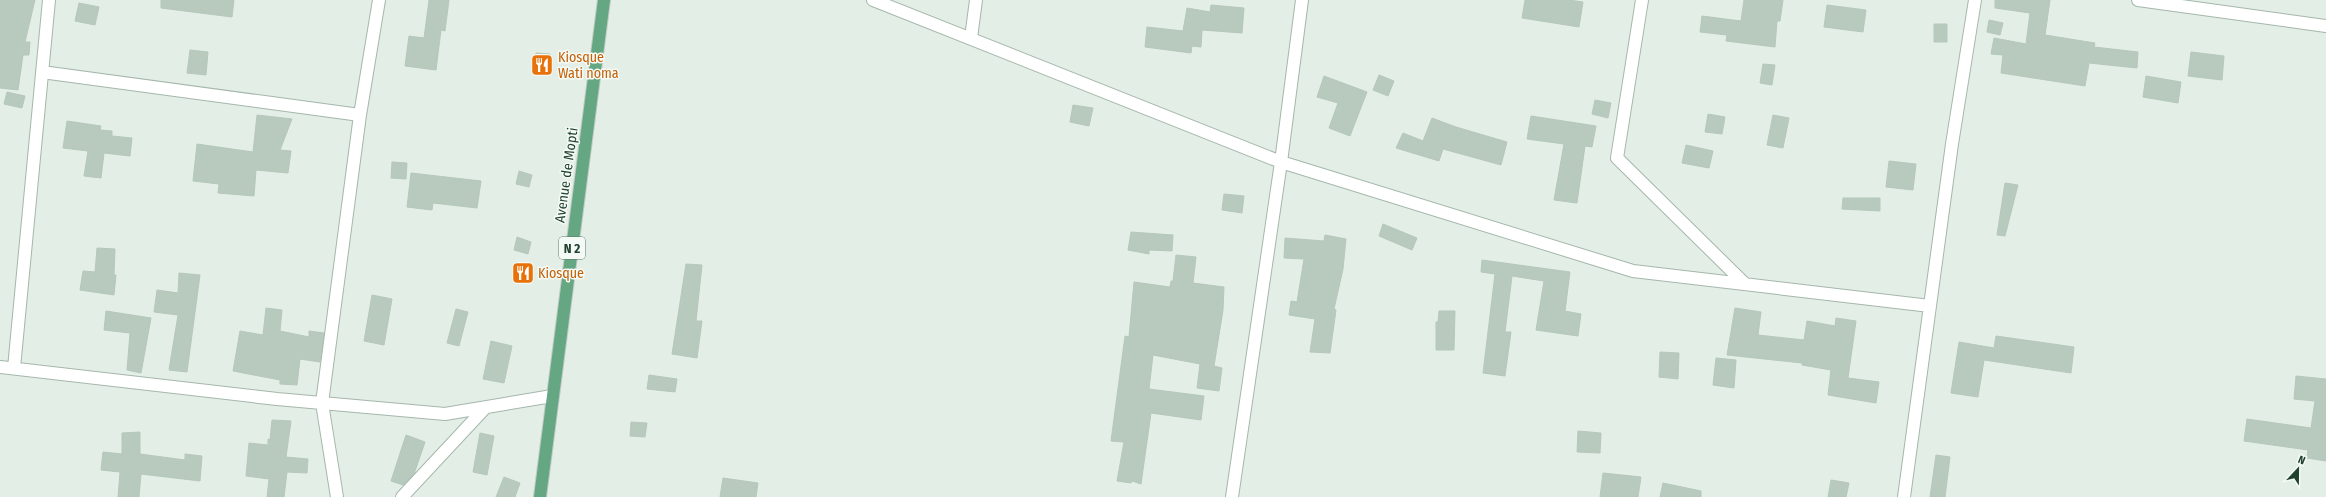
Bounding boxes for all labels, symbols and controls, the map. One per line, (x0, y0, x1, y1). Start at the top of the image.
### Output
place label: Kiosque Wati noma (558, 49, 619, 82)
restaurant icon: Kiosque Wati noma (529, 52, 555, 78)
street label: Avenue de Mopti (551, 126, 582, 224)
road number: N 2 (559, 237, 585, 259)
restaurant icon: Kiosque (510, 260, 536, 286)
place label: Kiosque (538, 265, 584, 282)
north arrow (2278, 449, 2318, 489)
text: N (2296, 453, 2307, 467)

